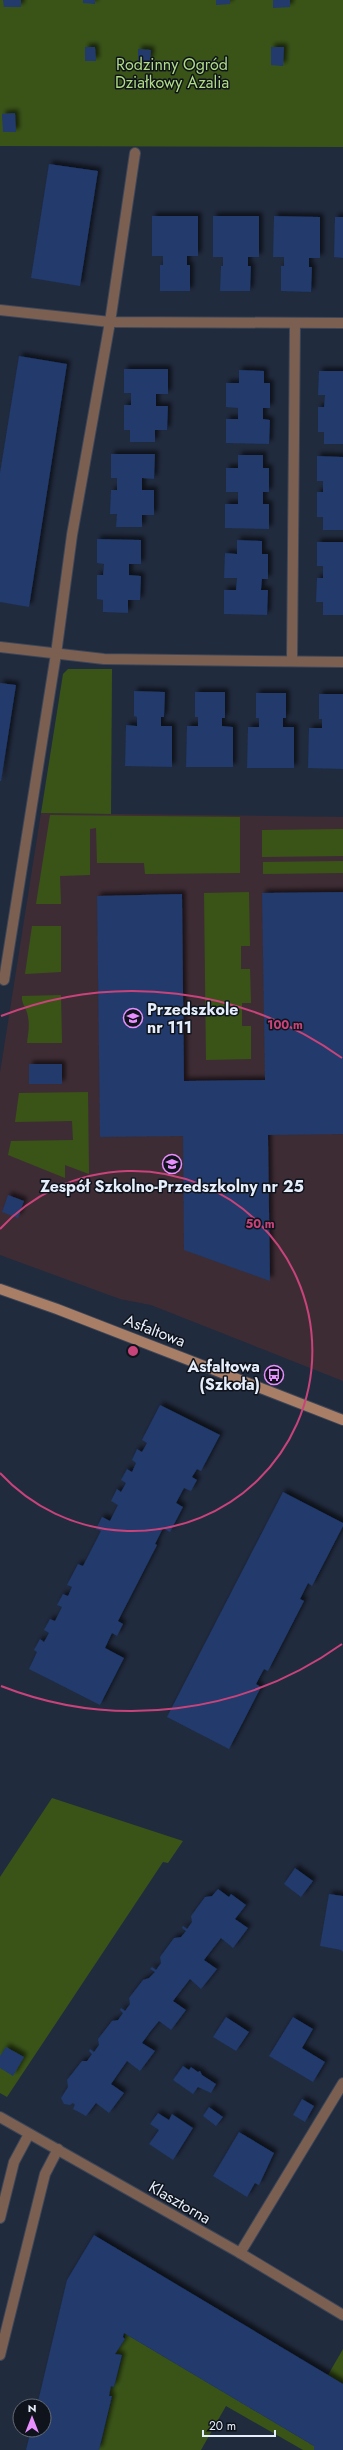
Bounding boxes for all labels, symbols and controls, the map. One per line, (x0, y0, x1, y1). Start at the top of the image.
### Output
park label: Rodzinny Ogród Działkowy Azalia (115, 53, 229, 94)
place label: Przedszkole nr 111 (147, 998, 238, 1039)
school or university icon: Przedszkole nr 111 (122, 1007, 144, 1029)
text: 100 m (267, 1016, 303, 1034)
school or university icon: Zespół Szkolno-Przedszkolny nr 25 (161, 1153, 183, 1175)
place label: Zespół Szkolno-Przedszkolny nr 25 (40, 1175, 304, 1198)
text: 50 m (245, 1215, 275, 1233)
street label: Asfaltowa (121, 1308, 189, 1353)
centre of rings (126, 1344, 140, 1358)
place label: Asfaltowa (Szkoła) (186, 1355, 260, 1396)
bus stop icon: Asfaltowa (Szkoła) (263, 1364, 285, 1386)
street label: Klasztorna (144, 2175, 215, 2229)
north arrow (12, 2398, 52, 2438)
text: N (28, 2400, 36, 2416)
scale bar (203, 2412, 275, 2438)
text: 20 m (209, 2417, 236, 2435)

